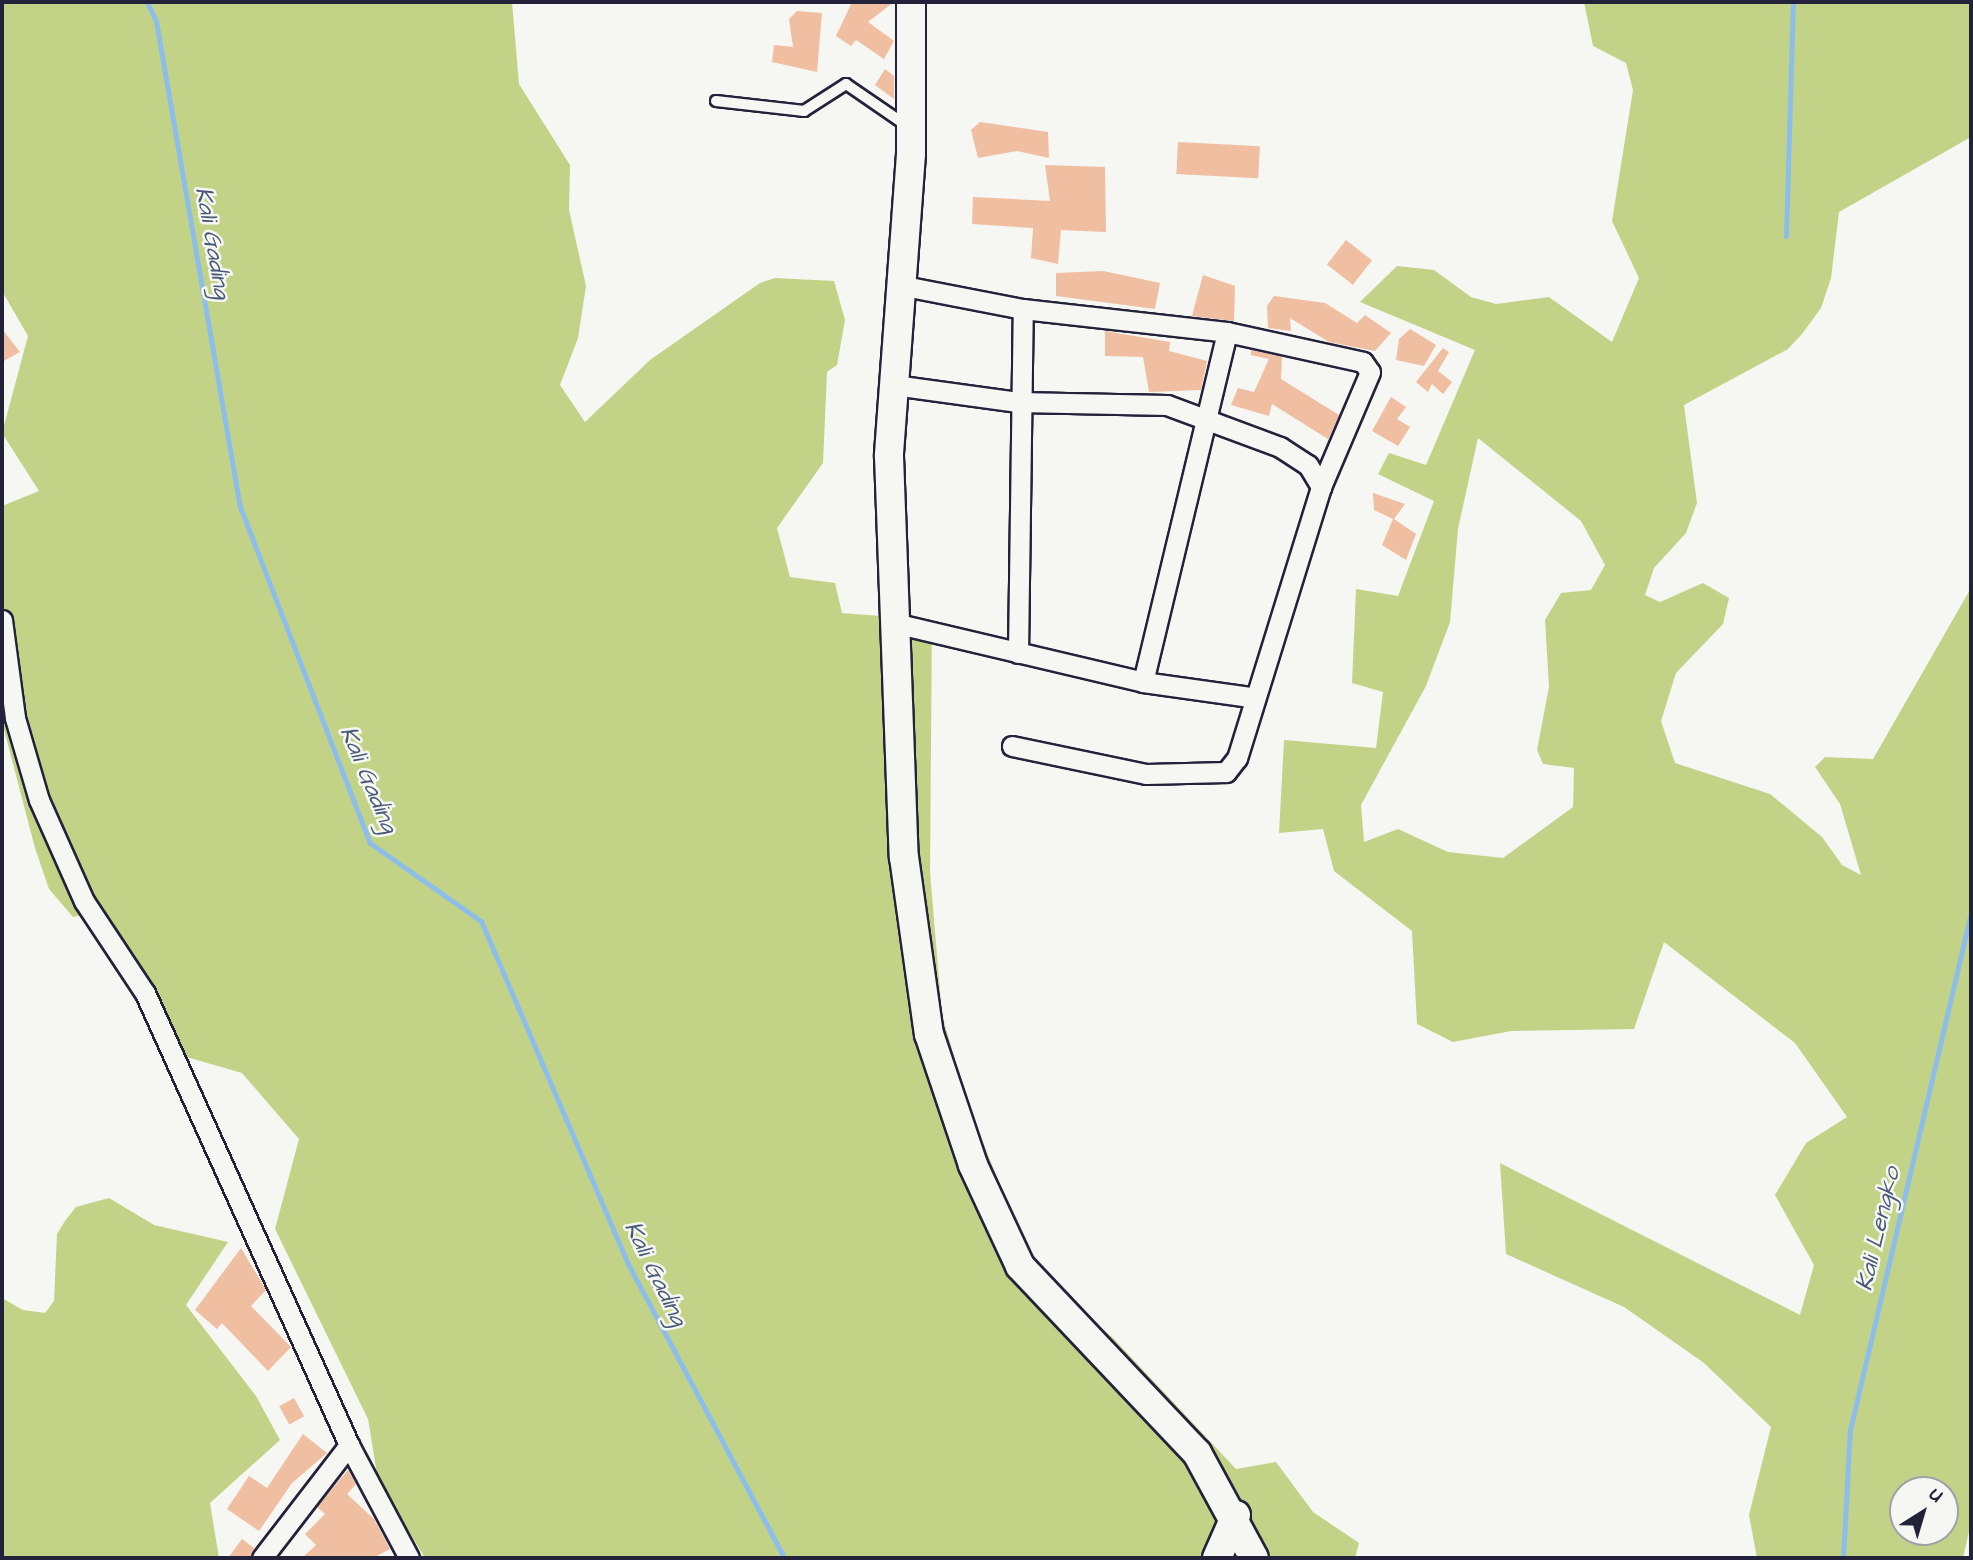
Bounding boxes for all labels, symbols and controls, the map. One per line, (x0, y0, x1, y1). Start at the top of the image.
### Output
water label: Kali Gading (188, 185, 236, 301)
water label: Kali Gading (333, 722, 403, 838)
water label: Kali Lengko (1851, 1164, 1907, 1294)
water label: Kali Gading (617, 1217, 693, 1331)
north arrow (1889, 1476, 1959, 1546)
text: U (1923, 1481, 1948, 1509)

